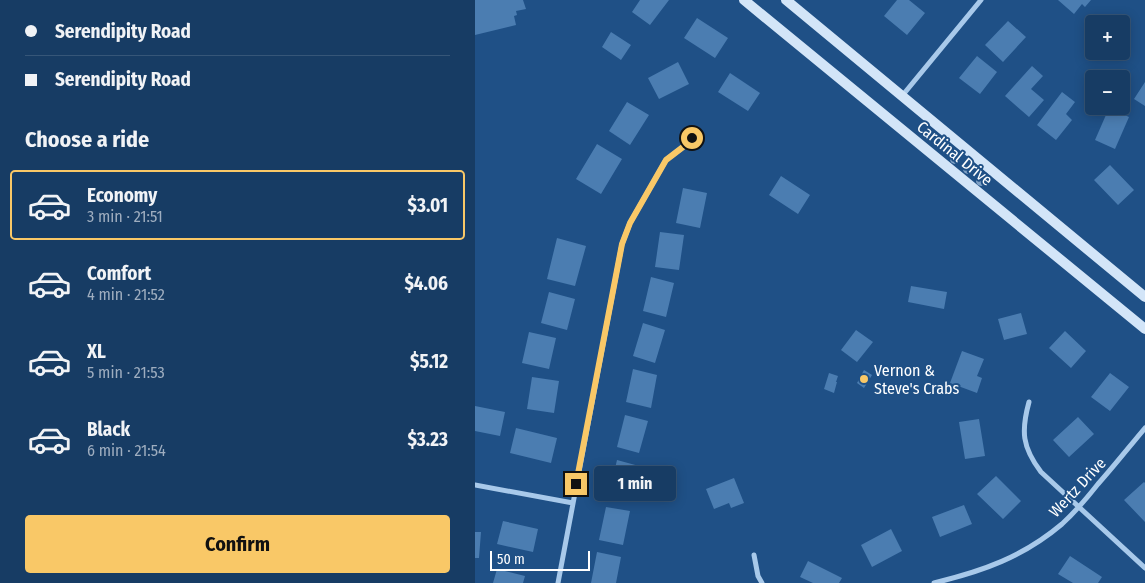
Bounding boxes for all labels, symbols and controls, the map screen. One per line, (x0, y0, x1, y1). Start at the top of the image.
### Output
map controls (1085, 15, 1130, 115)
button: + (1085, 15, 1130, 60)
text: Serendipity Road (55, 20, 191, 43)
text: Serendipity Road (55, 68, 191, 91)
button: − (1085, 70, 1130, 115)
street label: Cardinal Drive (913, 117, 996, 190)
text: Choose a ride (25, 126, 149, 153)
route start (681, 127, 703, 149)
icon: car (27, 183, 72, 228)
text: Economy (87, 184, 157, 207)
text: $3.01 (407, 194, 448, 217)
text: 3 min · 21:51 (87, 207, 163, 226)
icon: car (27, 261, 72, 306)
text: Comfort (87, 262, 151, 285)
text: $4.06 (404, 272, 448, 295)
text: 4 min · 21:52 (87, 285, 165, 304)
icon: car (27, 339, 72, 384)
text: XL (87, 340, 106, 363)
text: $5.12 (410, 350, 448, 373)
place label: Vernon & Steve's Crabs (874, 361, 960, 398)
text: 5 min · 21:53 (87, 363, 165, 382)
marker: Vernon & Steve's Crabs (858, 373, 870, 385)
icon: car (27, 417, 72, 462)
text: Black (87, 418, 130, 441)
text: $3.23 (407, 428, 448, 451)
text: 6 min · 21:54 (87, 441, 166, 460)
street label: Wertz Drive (1045, 454, 1110, 521)
callout: 1 min (593, 466, 676, 502)
route end (565, 473, 587, 495)
text: 1 min (618, 474, 652, 493)
button: Confirm (25, 515, 450, 573)
scale bar (490, 548, 590, 571)
text: 50 m (497, 551, 525, 568)

